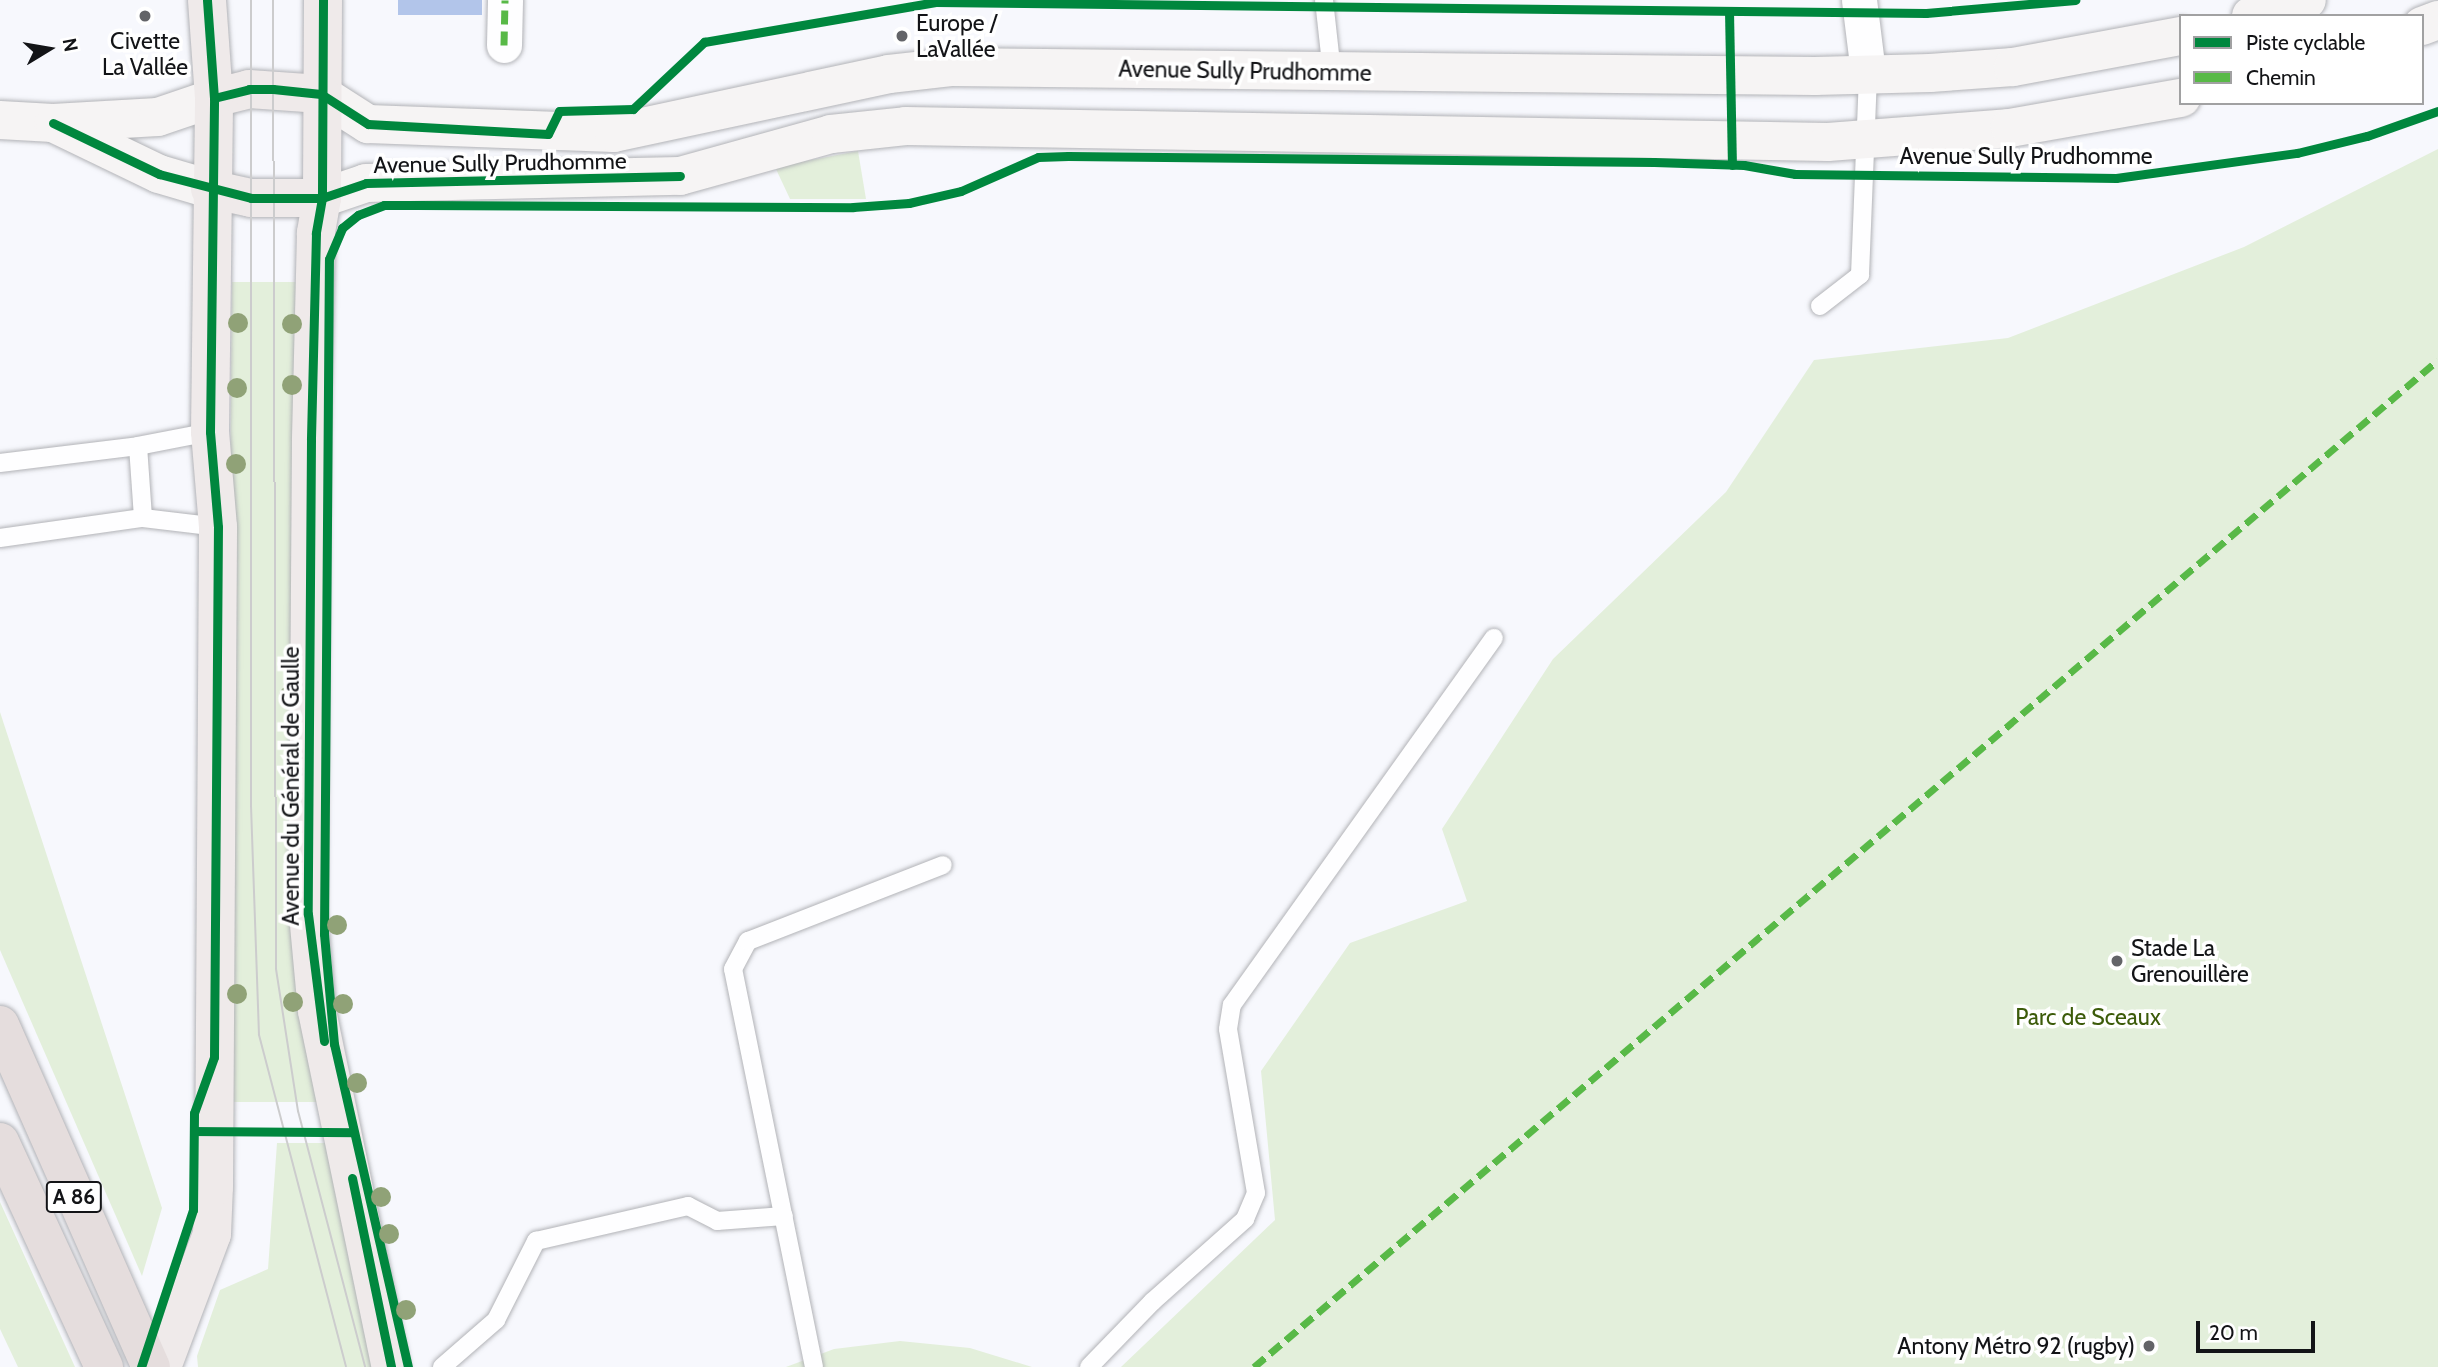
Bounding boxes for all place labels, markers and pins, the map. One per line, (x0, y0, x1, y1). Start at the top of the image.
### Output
marker: Civette La Vallée (137, 8, 153, 24)
place label: Europe / LaVallée (916, 9, 997, 63)
place label: Civette La Vallée (102, 27, 188, 81)
marker: Europe / LaVallée (894, 28, 910, 44)
place label: Stade La Grenouillère (2131, 934, 2249, 988)
marker: Stade La Grenouillère (2109, 953, 2125, 969)
place label: Antony Métro 92 (rugby) (1897, 1332, 2135, 1360)
marker: Antony Métro 92 (rugby) (2141, 1338, 2157, 1354)

